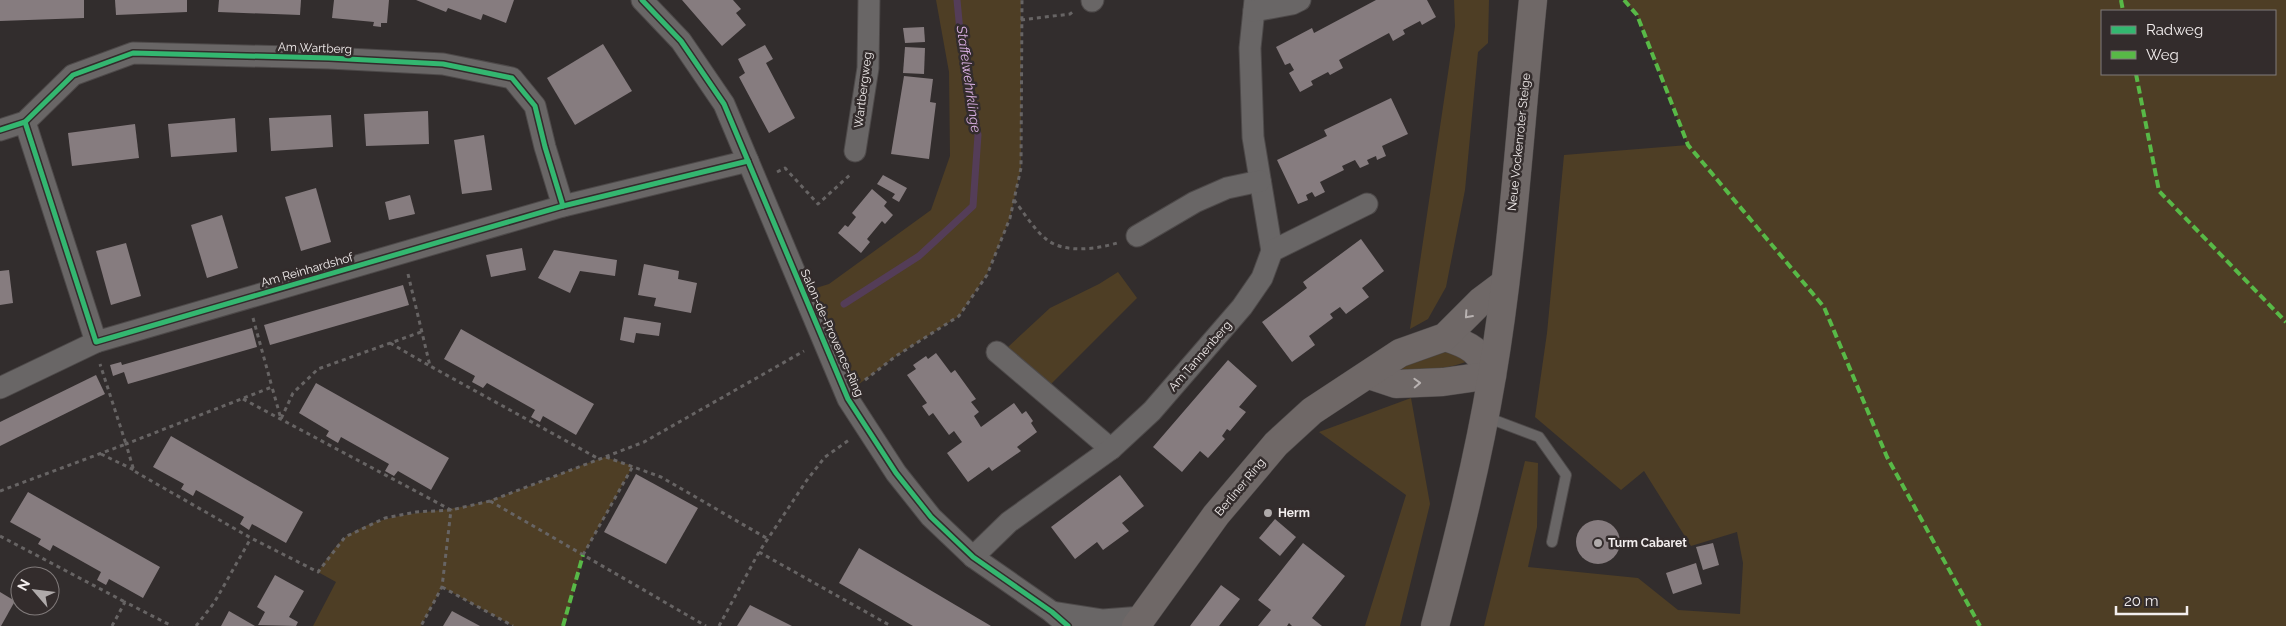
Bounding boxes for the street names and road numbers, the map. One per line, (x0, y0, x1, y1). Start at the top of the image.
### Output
street label: Am Wartberg (278, 40, 352, 56)
street label: Wartbergweg (851, 51, 875, 129)
street label: Neue Vockenroter Steige (1505, 72, 1533, 212)
street label: Am Reinhardshof (259, 250, 356, 290)
street label: Salon-de-Provence-Ring (798, 267, 866, 399)
street label: Am Tannenberg (1166, 318, 1234, 394)
street label: Berliner Ring (1212, 455, 1268, 519)

